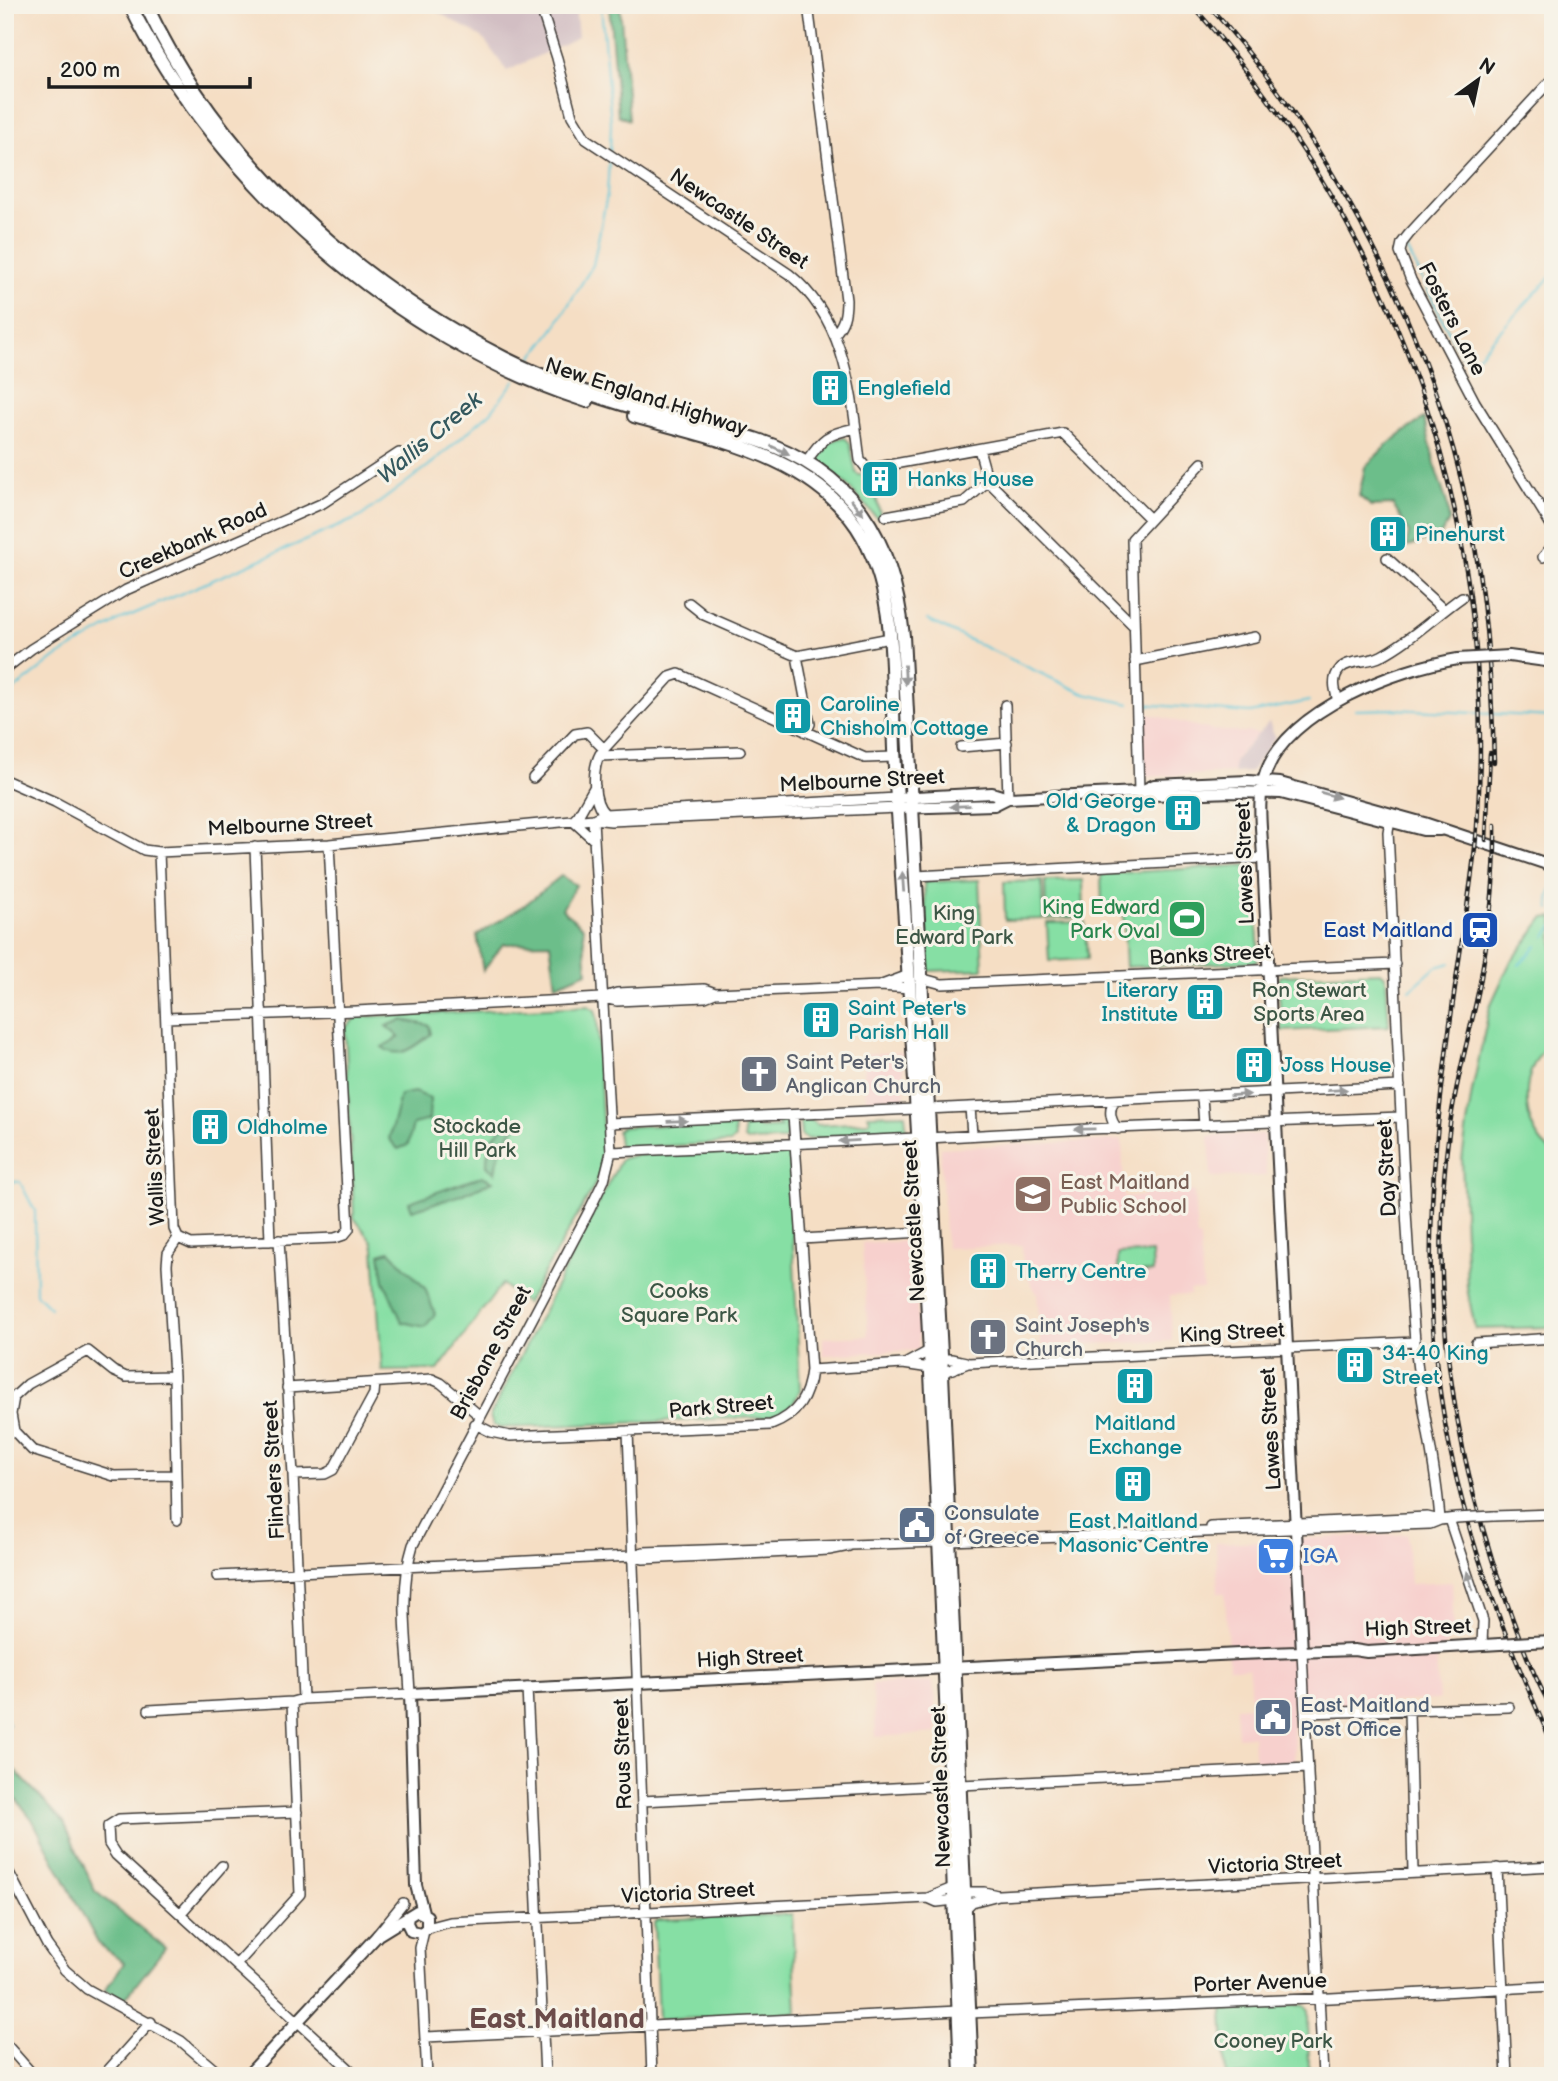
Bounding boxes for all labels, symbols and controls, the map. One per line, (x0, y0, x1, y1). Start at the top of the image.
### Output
scale bar (49, 46, 250, 90)
north arrow (1442, 46, 1512, 116)
text: N (1474, 53, 1499, 81)
text: 200 m (60, 58, 120, 83)
street label: Newcastle Street (665, 163, 814, 275)
street label: Fosters Lane (1413, 258, 1491, 380)
street label: New England Highway (542, 353, 751, 442)
building icon: Englefield (809, 367, 851, 409)
place label: Englefield (857, 376, 951, 401)
water label: Wallis Creek (372, 386, 489, 490)
one-way arrow (770, 444, 790, 456)
building icon: Hanks House (859, 458, 901, 500)
place label: Hanks House (907, 467, 1034, 492)
street label: Creekbank Road (115, 497, 271, 585)
one-way arrow (849, 498, 864, 515)
building icon: Pinehurst (1367, 513, 1409, 555)
place label: Pinehurst (1415, 522, 1506, 547)
one-way arrow (900, 664, 911, 686)
place label: Caroline Chisholm Cottage (820, 692, 988, 741)
building icon: Caroline Chisholm Cottage (772, 695, 814, 737)
street label: Melbourne Street (779, 764, 946, 798)
place label: Old George & Dragon (1046, 789, 1156, 838)
one-way arrow (1319, 790, 1341, 801)
building icon: Old George & Dragon (1162, 792, 1204, 834)
one-way arrow (949, 800, 971, 811)
street label: Lawes Street (1230, 801, 1260, 925)
street label: Melbourne Street (207, 808, 374, 842)
one-way arrow (897, 871, 908, 893)
place label: King Edward Park Oval (1042, 895, 1160, 944)
sports icon: King Edward Park Oval (1166, 898, 1208, 940)
park label: King Edward Park (895, 901, 1014, 950)
station icon: East Maitland (1459, 909, 1501, 951)
place label: East Maitland (1323, 918, 1453, 943)
street label: Banks Street (1149, 939, 1272, 971)
place label: Literary Institute (1102, 978, 1178, 1027)
park label: Ron Stewart Sports Area (1251, 978, 1367, 1027)
building icon: Literary Institute (1184, 981, 1226, 1023)
place label: Saint Peter's Parish Hall (848, 996, 966, 1045)
building icon: Saint Peter's Parish Hall (800, 999, 842, 1041)
building icon: Joss House (1233, 1044, 1275, 1086)
place label: Saint Peter's Anglican Church (786, 1050, 941, 1099)
church icon: Saint Peter's Anglican Church (738, 1053, 780, 1095)
place label: Joss House (1281, 1053, 1392, 1078)
one-way arrow (1326, 1084, 1348, 1095)
one-way arrow (1229, 1089, 1251, 1100)
building icon: Oldholme (189, 1106, 231, 1148)
street label: Wallis Street (139, 1107, 171, 1226)
park label: Stockade Hill Park (433, 1114, 521, 1163)
place label: Oldholme (237, 1115, 328, 1140)
one-way arrow (667, 1115, 689, 1126)
street label: Day Street (1372, 1118, 1402, 1218)
one-way arrow (1074, 1123, 1096, 1135)
one-way arrow (838, 1135, 860, 1146)
street label: Newcastle Street (897, 1139, 931, 1303)
place label: East Maitland Public School (1060, 1170, 1190, 1219)
school or university icon: East Maitland Public School (1012, 1173, 1054, 1215)
building icon: Therry Centre (967, 1250, 1009, 1292)
place label: Therry Centre (1015, 1259, 1146, 1284)
park label: Cooks Square Park (621, 1279, 738, 1328)
street label: Brisbane Street (445, 1281, 537, 1424)
place label: Saint Joseph's Church (1015, 1313, 1150, 1362)
church icon: Saint Joseph's Church (967, 1316, 1009, 1358)
street label: King Street (1179, 1318, 1286, 1348)
place label: 34-40 King Street (1382, 1341, 1489, 1390)
building icon: 34-40 King Street (1334, 1344, 1376, 1386)
building icon: Maitland Exchange (1114, 1365, 1156, 1407)
street label: Lawes Street (1255, 1366, 1287, 1491)
street label: Park Street (668, 1390, 775, 1424)
street label: Flinders Street (258, 1399, 290, 1540)
place label: Maitland Exchange (1088, 1411, 1182, 1460)
building icon: East Maitland Masonic Centre (1112, 1463, 1154, 1505)
place label: Consulate of Greece (944, 1501, 1040, 1550)
public building icon: Consulate of Greece (896, 1504, 938, 1546)
place label: East Maitland Masonic Centre (1057, 1509, 1209, 1558)
supermarket icon: IGA (1255, 1535, 1297, 1577)
place label: IGA (1303, 1544, 1338, 1569)
one-way arrow (1465, 1570, 1475, 1591)
street label: High Street (1364, 1614, 1472, 1642)
street label: High Street (696, 1643, 805, 1673)
place label: East Maitland Post Office (1300, 1693, 1430, 1742)
public building icon: East Maitland Post Office (1252, 1696, 1294, 1738)
street label: Rous Street (609, 1697, 637, 1810)
street label: Newcastle Street (926, 1705, 956, 1868)
street label: Victoria Street (1207, 1848, 1343, 1880)
street label: Victoria Street (620, 1877, 756, 1909)
street label: Porter Avenue (1193, 1968, 1327, 1998)
district label: East Maitland (469, 2003, 645, 2036)
park label: Cooney Park (1214, 2029, 1333, 2054)

